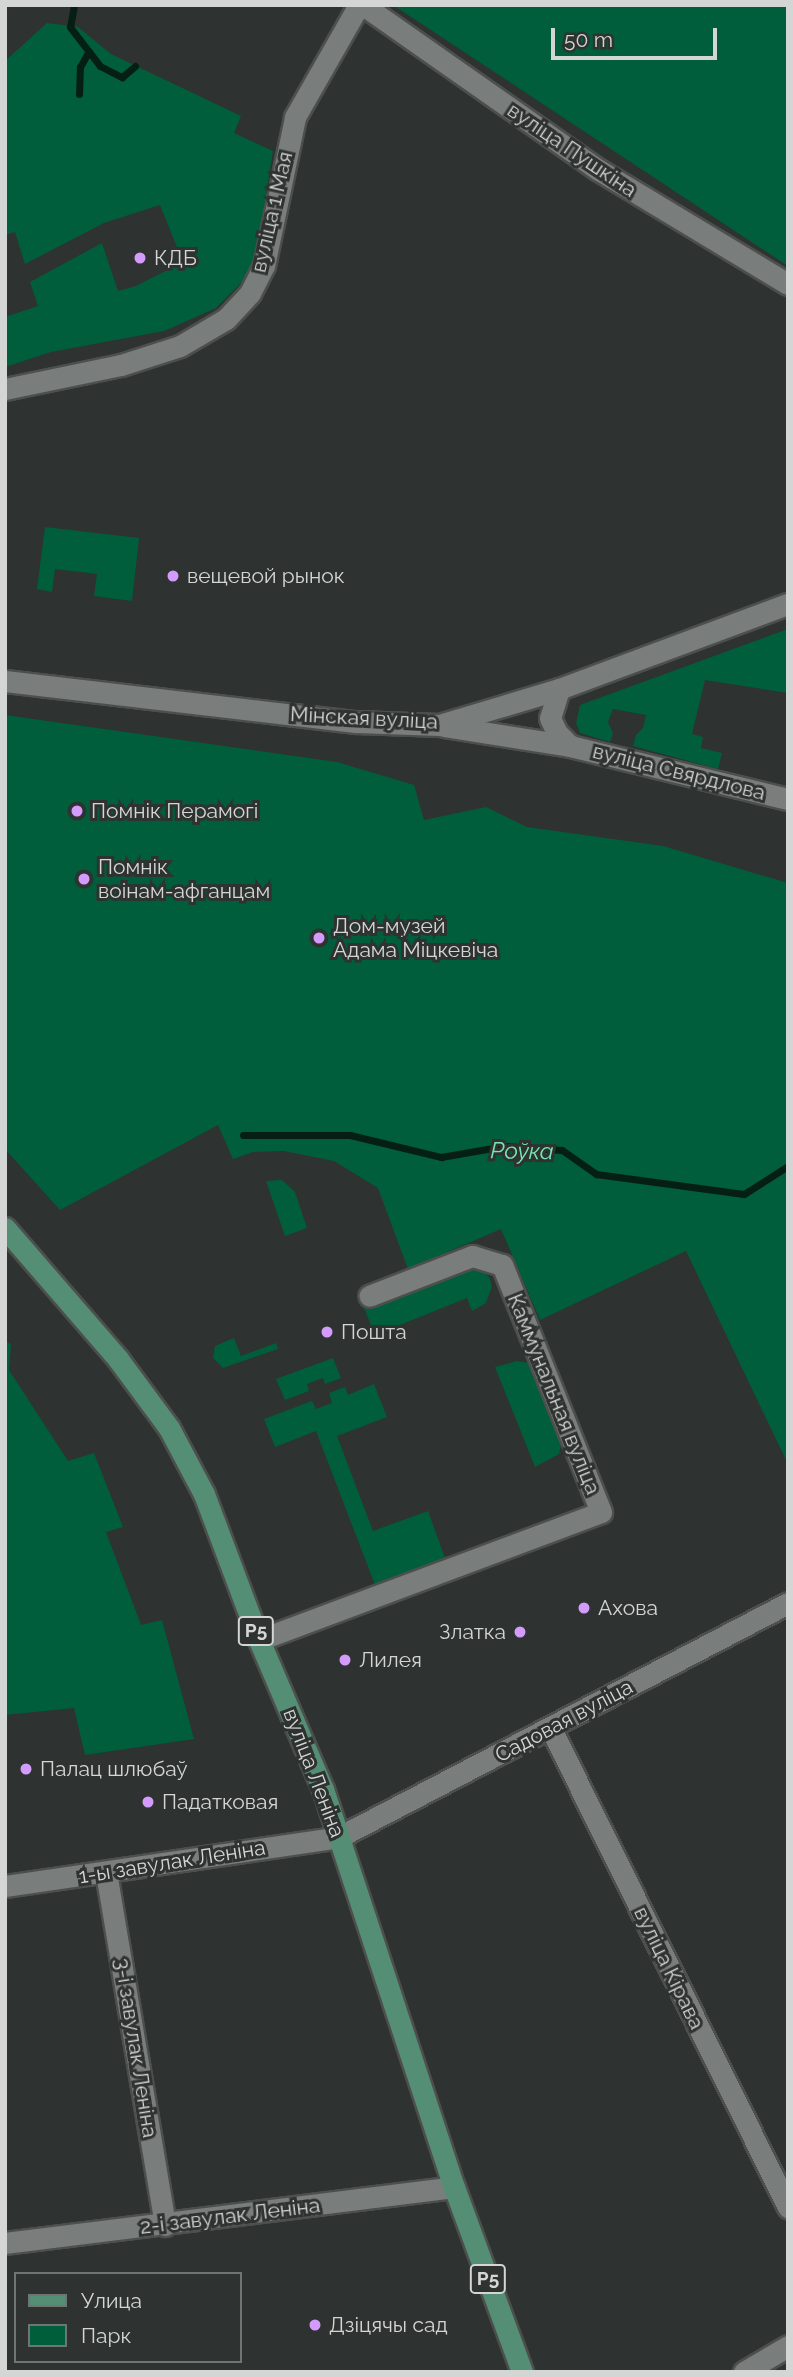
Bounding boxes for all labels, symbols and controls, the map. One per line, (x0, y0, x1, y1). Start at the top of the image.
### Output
scale bar (555, 14, 721, 58)
text: 50 m (564, 27, 613, 52)
street label: вуліца Пушкіна (503, 97, 641, 203)
street label: вуліца 1 Мая (246, 149, 298, 275)
place label: КДБ (154, 245, 197, 271)
marker: КДБ (132, 250, 148, 266)
place label: вещевой рынок (187, 563, 345, 589)
marker: вещевой рынок (165, 568, 181, 584)
street label: Мінская вуліца (289, 702, 439, 734)
street label: вуліца Свярдлова (590, 738, 768, 806)
place label: Помнік Перамогі (91, 798, 258, 824)
marker: Помнік Перамогі (69, 803, 85, 819)
place label: Помнік воінам-афганцам (98, 854, 270, 904)
marker: Помнік воінам-афганцам (76, 871, 92, 887)
place label: Дом-музей Адама Міцкевіча (333, 913, 498, 963)
marker: Дом-музей Адама Міцкевіча (311, 930, 327, 946)
water label: Роўка (490, 1137, 554, 1165)
street label: Каммунальная вуліца (502, 1290, 606, 1498)
place label: Пошта (341, 1319, 407, 1345)
marker: Пошта (319, 1324, 335, 1340)
place label: Ахова (598, 1595, 658, 1621)
marker: Ахова (576, 1600, 592, 1616)
road number: Р5 (237, 1616, 275, 1646)
place label: Златка (439, 1619, 506, 1645)
marker: Златка (512, 1624, 528, 1640)
place label: Лилея (359, 1647, 422, 1673)
marker: Лилея (337, 1652, 353, 1668)
street label: Садовая вуліца (491, 1674, 637, 1768)
street label: вуліца Леніна (278, 1705, 350, 1841)
place label: Палац шлюбаў (40, 1756, 188, 1782)
marker: Палац шлюбаў (18, 1761, 34, 1777)
place label: Падатковая (162, 1789, 278, 1815)
marker: Падатковая (140, 1794, 156, 1810)
street label: 1-ы завулак Леніна (77, 1835, 267, 1889)
street label: вуліца Кірава (629, 1903, 709, 2033)
street label: 3-і завулак Леніна (109, 1956, 163, 2140)
street label: 2-і завулак Леніна (139, 2192, 321, 2240)
road number: Р5 (469, 2264, 507, 2294)
legend (14, 2272, 242, 2363)
text: Улица (81, 2288, 142, 2313)
place label: Дзіцячы сад (329, 2312, 448, 2338)
marker: Дзіцячы сад (307, 2317, 323, 2333)
text: Парк (81, 2323, 131, 2348)

